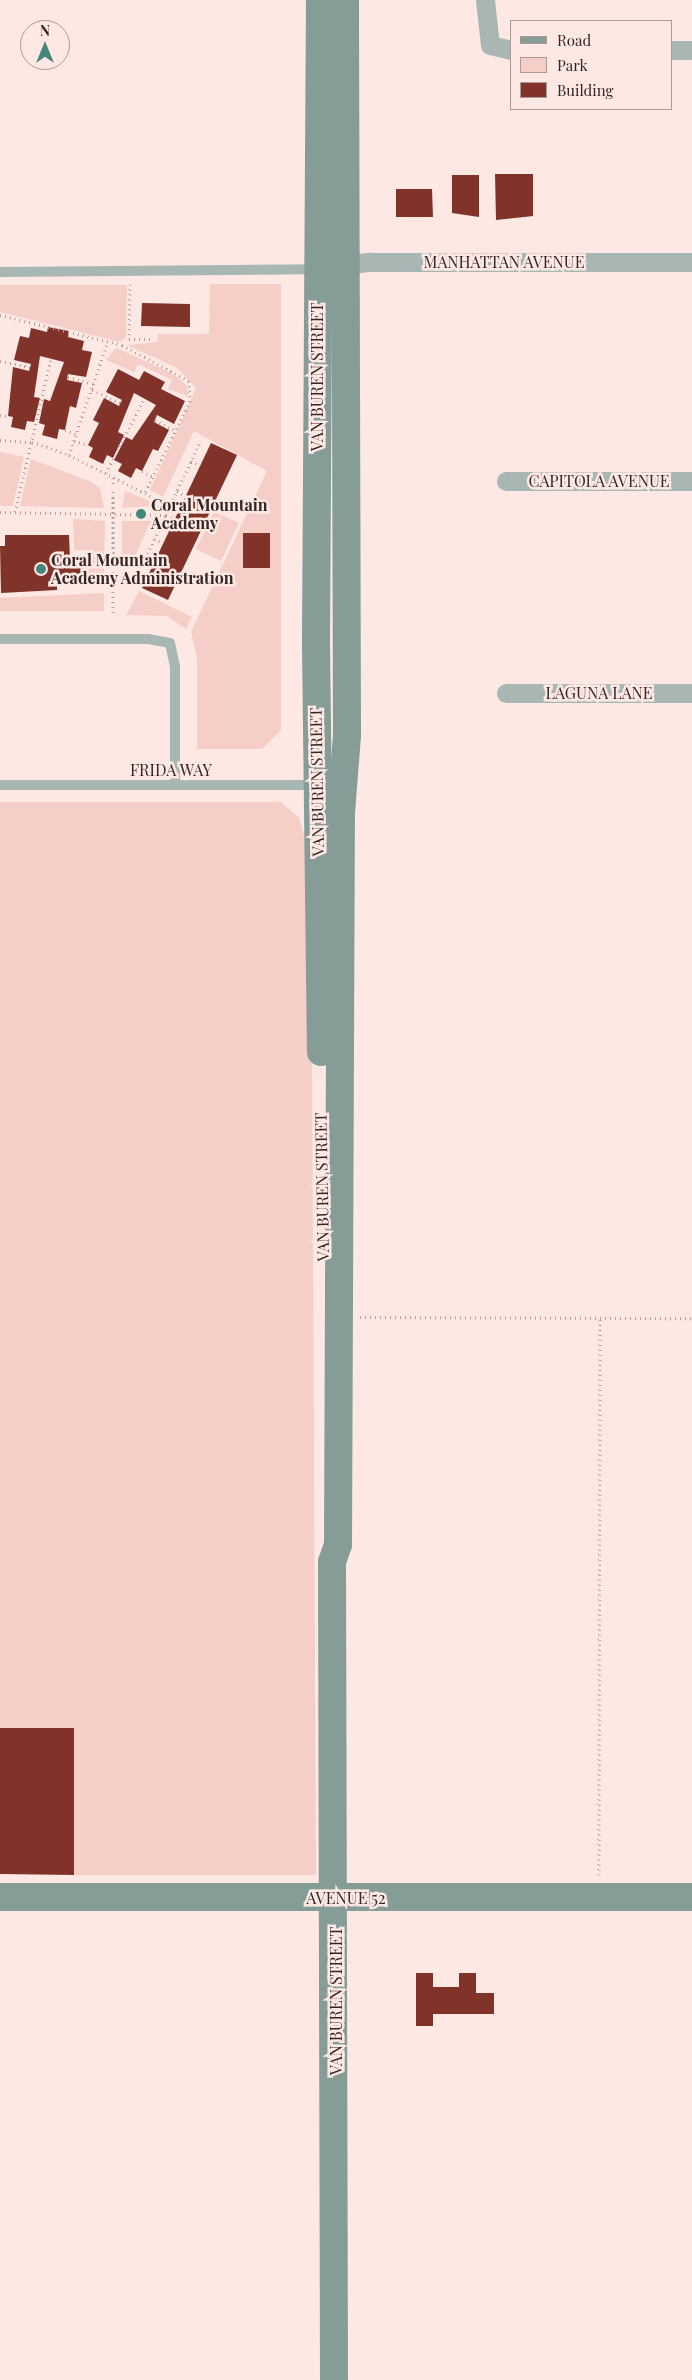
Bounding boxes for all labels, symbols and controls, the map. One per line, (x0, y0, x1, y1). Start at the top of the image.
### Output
north arrow (20, 20, 70, 70)
legend (510, 20, 672, 110)
text: N (40, 21, 50, 40)
text: Road (557, 30, 591, 50)
text: Park (557, 55, 588, 75)
text: Building (557, 80, 613, 100)
street label: MANHATTAN AVENUE (423, 252, 585, 272)
street label: VAN BUREN STREET (307, 303, 327, 451)
street label: CAPITOLA AVENUE (528, 471, 670, 491)
place label: Coral Mountain Academy (151, 495, 268, 533)
marker: Coral Mountain Academy (135, 508, 147, 520)
place label: Coral Mountain Academy Administration (51, 550, 235, 588)
marker: Coral Mountain Academy Administration (35, 563, 47, 575)
street label: LAGUNA LANE (546, 683, 652, 703)
street label: VAN BUREN STREET (306, 708, 328, 856)
street label: FRIDA WAY (130, 760, 212, 780)
street label: VAN BUREN STREET (311, 1113, 333, 1261)
street label: AVENUE 52 (306, 1888, 386, 1908)
street label: VAN BUREN STREET (326, 1927, 346, 2075)

